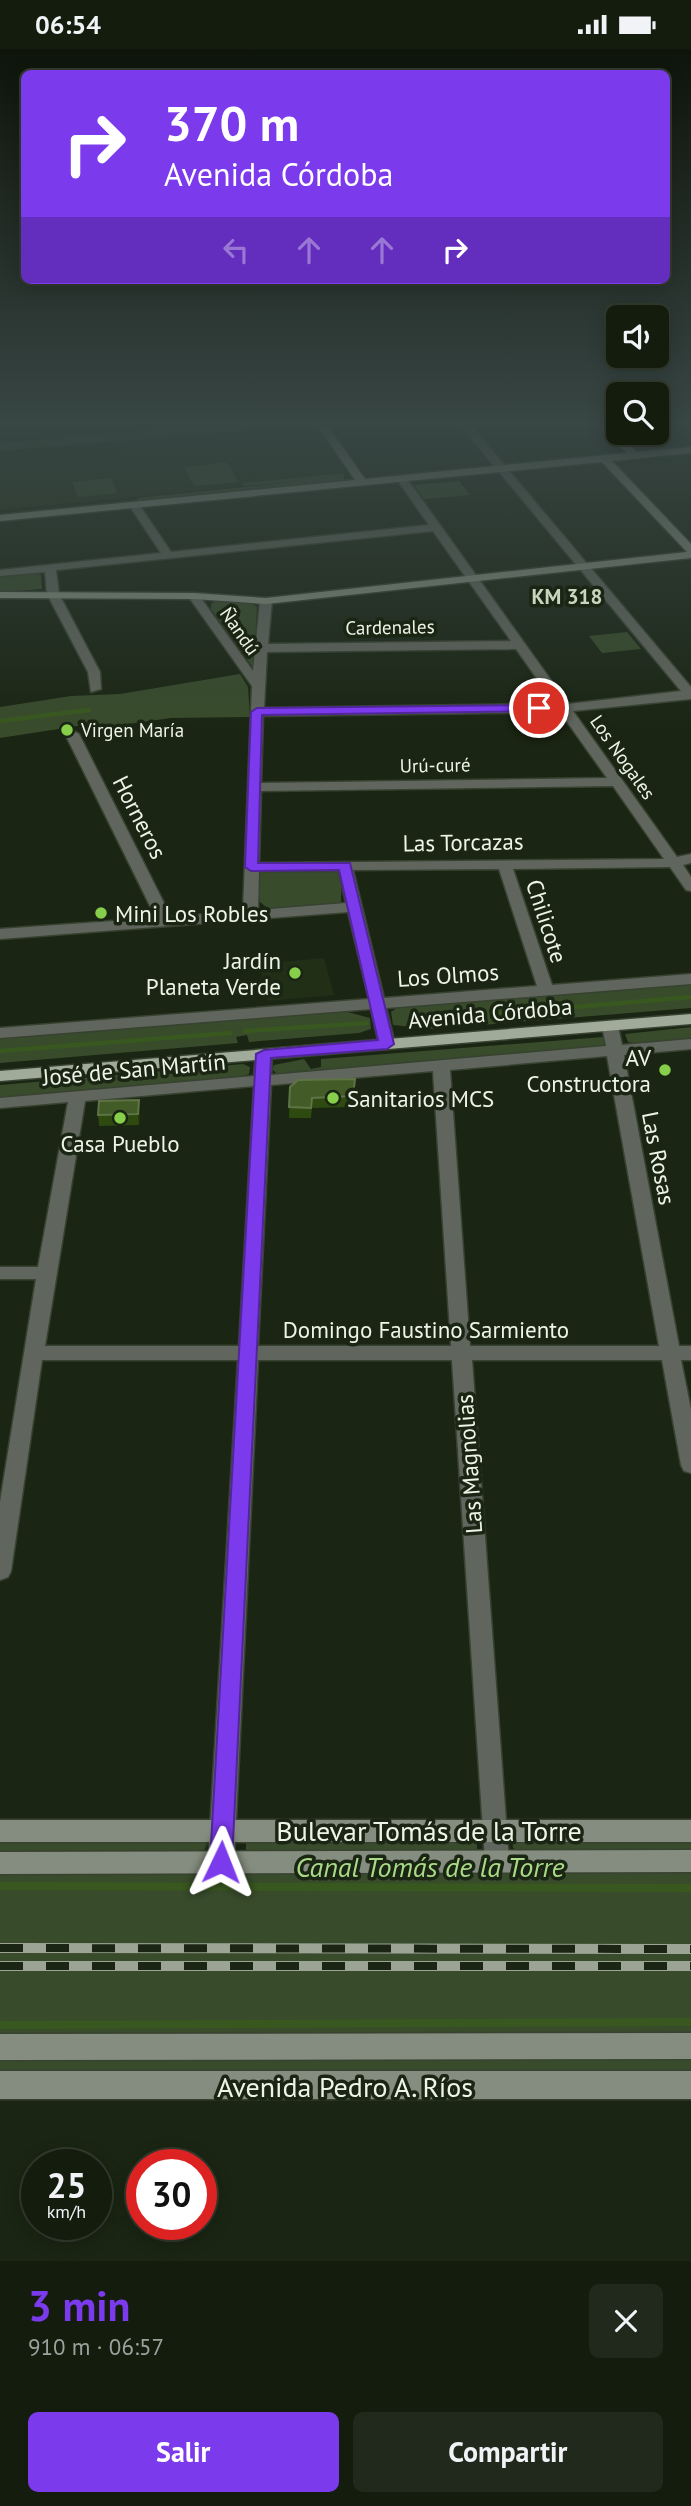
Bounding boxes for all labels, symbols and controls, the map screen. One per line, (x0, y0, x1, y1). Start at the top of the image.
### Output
text: 06:54 (35, 8, 101, 41)
text: 370 m (164, 91, 299, 155)
icon: right (49, 98, 140, 189)
text: Avenida Córdoba (164, 153, 393, 195)
icon: left (217, 231, 255, 269)
icon: ahead (290, 231, 328, 269)
icon: ahead (363, 231, 401, 269)
icon: right (436, 231, 474, 269)
map controls (606, 305, 669, 445)
button: sound (606, 305, 669, 368)
button: search (606, 382, 669, 445)
district label: KM 318 (532, 583, 602, 610)
street label: Ñandú (215, 602, 265, 660)
street label: Cardenales (345, 614, 435, 640)
pin (509, 678, 569, 738)
icon: arrive (520, 689, 558, 727)
street label: Los Nogales (585, 710, 661, 804)
place label: Virgen María (80, 718, 184, 742)
marker: Virgen María (59, 722, 75, 738)
street label: Urú-curé (399, 752, 471, 778)
street label: Horneros (107, 770, 173, 864)
street label: Las Torcazas (402, 826, 524, 858)
street label: Chilicote (520, 876, 574, 966)
place label: Mini Los Robles (115, 899, 268, 928)
marker: Mini Los Robles (93, 905, 109, 921)
place label: Jardín Planeta Verde (146, 946, 281, 1001)
street label: Los Olmos (396, 957, 500, 993)
marker: Jardín Planeta Verde (287, 965, 303, 981)
street label: Avenida Córdoba (407, 991, 573, 1035)
place label: AV Constructora (527, 1043, 652, 1098)
street label: José de San Martín (40, 1047, 227, 1092)
marker: AV Constructora (657, 1062, 673, 1078)
place label: Sanitarios MCS (347, 1084, 494, 1113)
marker: Sanitarios MCS (325, 1090, 341, 1106)
street label: Las Rosas (636, 1109, 682, 1207)
marker: Casa Pueblo (112, 1110, 128, 1126)
place label: Casa Pueblo (61, 1129, 179, 1158)
street label: Domingo Faustino Sarmiento (283, 1315, 569, 1344)
street label: Las Magnolias (450, 1393, 488, 1535)
street label: Bulevar Tomás de la Torre (276, 1812, 582, 1849)
position arrow (184, 1825, 258, 1899)
water label: Canal Tomás de la Torre (295, 1848, 565, 1885)
street label: Avenida Pedro A. Ríos (217, 2068, 473, 2105)
speed limit sign: 30 (126, 2149, 217, 2240)
text: 25 (47, 2162, 86, 2208)
text: km/h (47, 2200, 86, 2223)
text: 3 min (28, 2278, 130, 2333)
button: close (589, 2284, 663, 2358)
text: 910 m · 06:57 (28, 2332, 164, 2361)
button: Salir (28, 2412, 339, 2492)
button: Compartir (353, 2412, 663, 2492)

